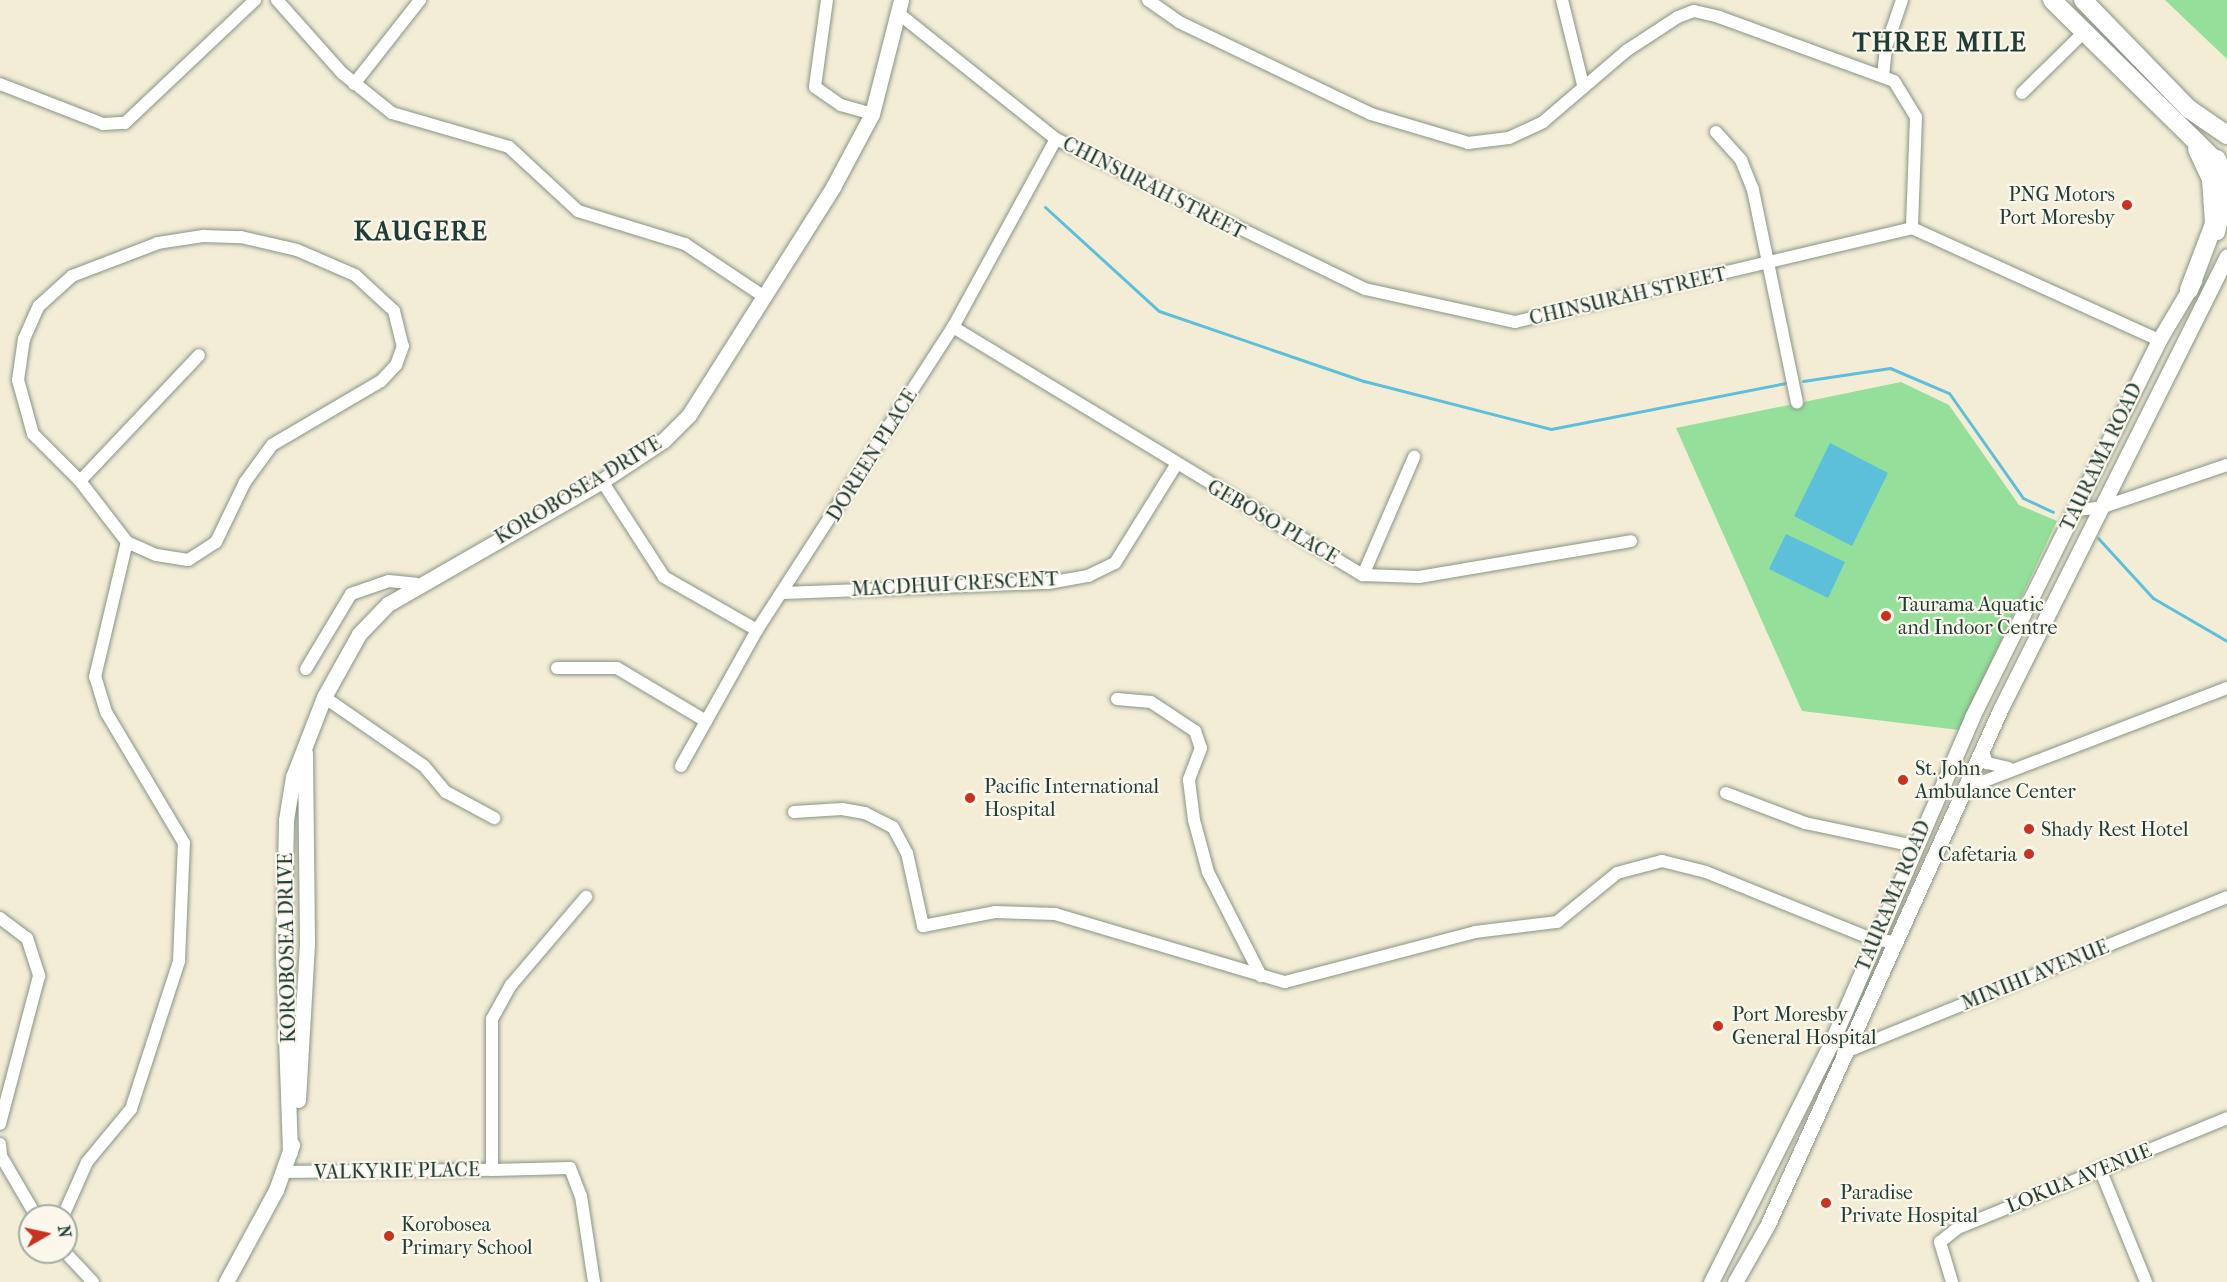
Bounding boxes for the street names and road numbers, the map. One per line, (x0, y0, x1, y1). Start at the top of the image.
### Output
street label: CHINSURAH STREET (1059, 131, 1249, 245)
street label: CHINSURAH STREET (1527, 262, 1729, 330)
street label: TAURAMA ROAD (2055, 379, 2147, 535)
street label: DOREEN PLACE (822, 384, 922, 526)
street label: KOROBOSEA DRIVE (490, 431, 666, 549)
street label: GEBOSO PLACE (1203, 475, 1343, 569)
street label: MACDHUI CRESCENT (851, 567, 1059, 601)
street label: TAURAMA ROAD (1850, 817, 1936, 975)
street label: KOROBOSEA DRIVE (273, 853, 301, 1043)
street label: MINIHI AVENUE (1958, 934, 2112, 1016)
street label: LOKUA AVENUE (2003, 1138, 2155, 1218)
street label: VALKYRIE PLACE (314, 1158, 480, 1184)

